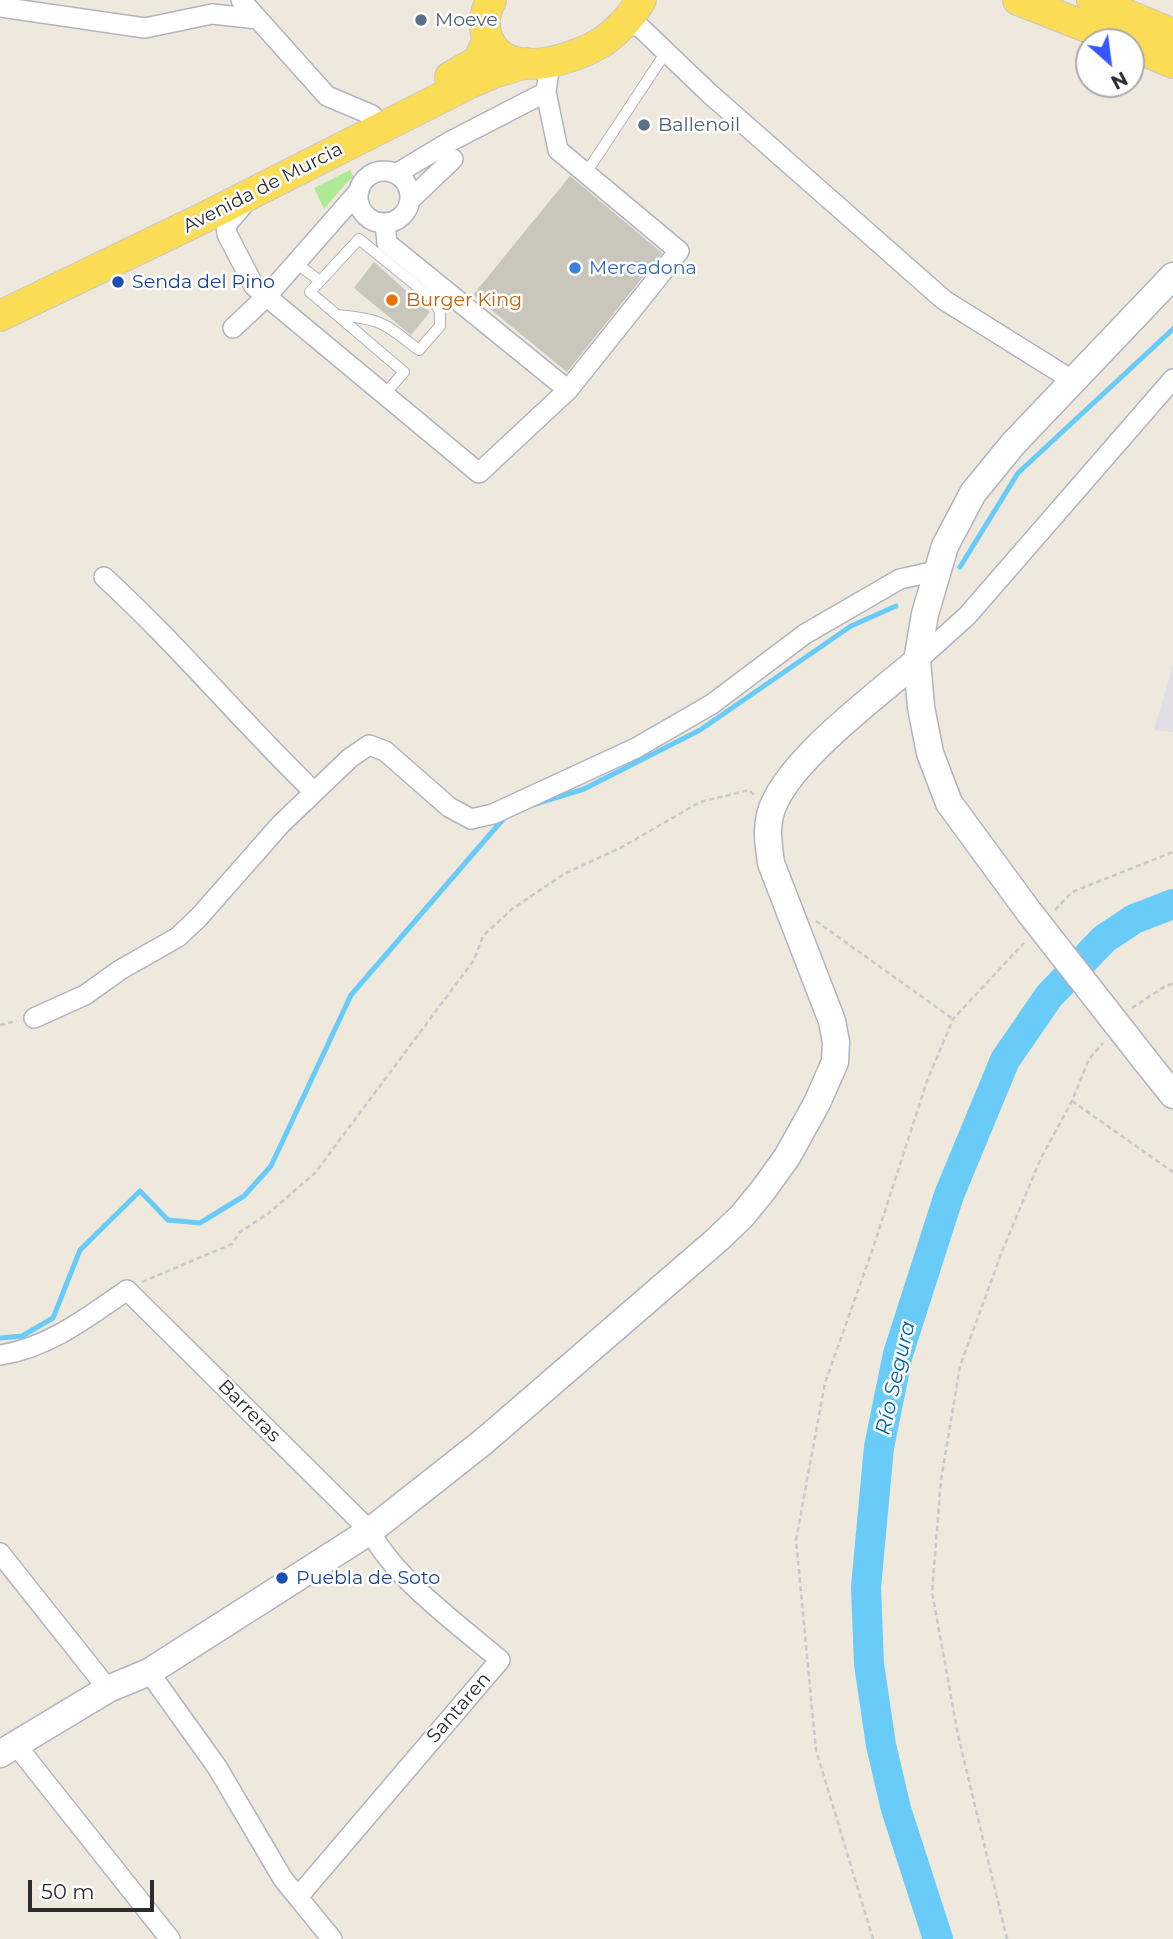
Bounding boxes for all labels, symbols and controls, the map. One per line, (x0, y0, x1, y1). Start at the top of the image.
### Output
place label: Moeve (435, 9, 498, 31)
marker: Moeve (413, 12, 429, 28)
north arrow (1075, 28, 1145, 98)
text: N (1107, 66, 1131, 94)
place label: Ballenoil (658, 114, 740, 136)
marker: Ballenoil (636, 117, 652, 133)
street label: Avenida de Murcia (179, 138, 347, 238)
place label: Mercadona (589, 257, 697, 279)
marker: Mercadona (567, 260, 583, 276)
place label: Senda del Pino (132, 271, 275, 293)
marker: Senda del Pino (110, 274, 126, 290)
place label: Burger King (406, 289, 522, 311)
marker: Burger King (384, 292, 400, 308)
water label: Río Segura (871, 1319, 921, 1437)
street label: Barreras (213, 1375, 285, 1447)
place label: Puebla de Soto (296, 1567, 440, 1589)
marker: Puebla de Soto (274, 1570, 290, 1586)
street label: Santaren (422, 1668, 496, 1748)
scale bar (32, 1866, 158, 1910)
text: 50 m (41, 1879, 95, 1904)

